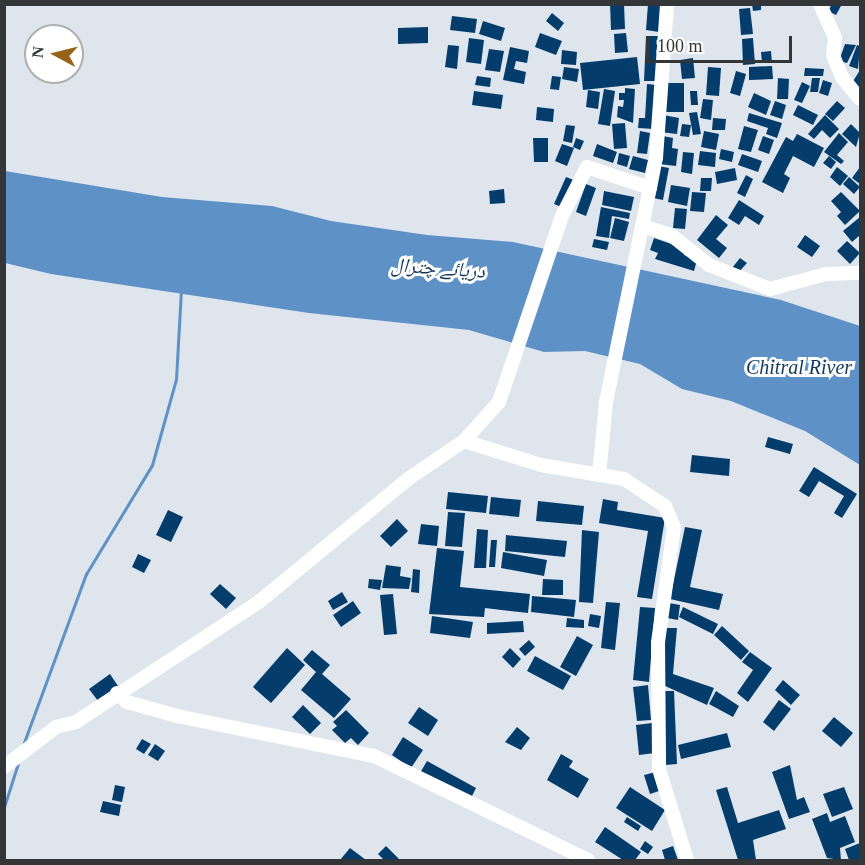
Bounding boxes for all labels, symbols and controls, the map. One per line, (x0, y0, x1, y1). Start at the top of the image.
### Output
north arrow (24, 24, 84, 84)
scale bar (649, 24, 794, 62)
text: 100 m (657, 36, 703, 56)
text: N (28, 45, 47, 59)
water label: دریائے چترال (390, 253, 486, 283)
water label: Chitral River (746, 355, 852, 379)

